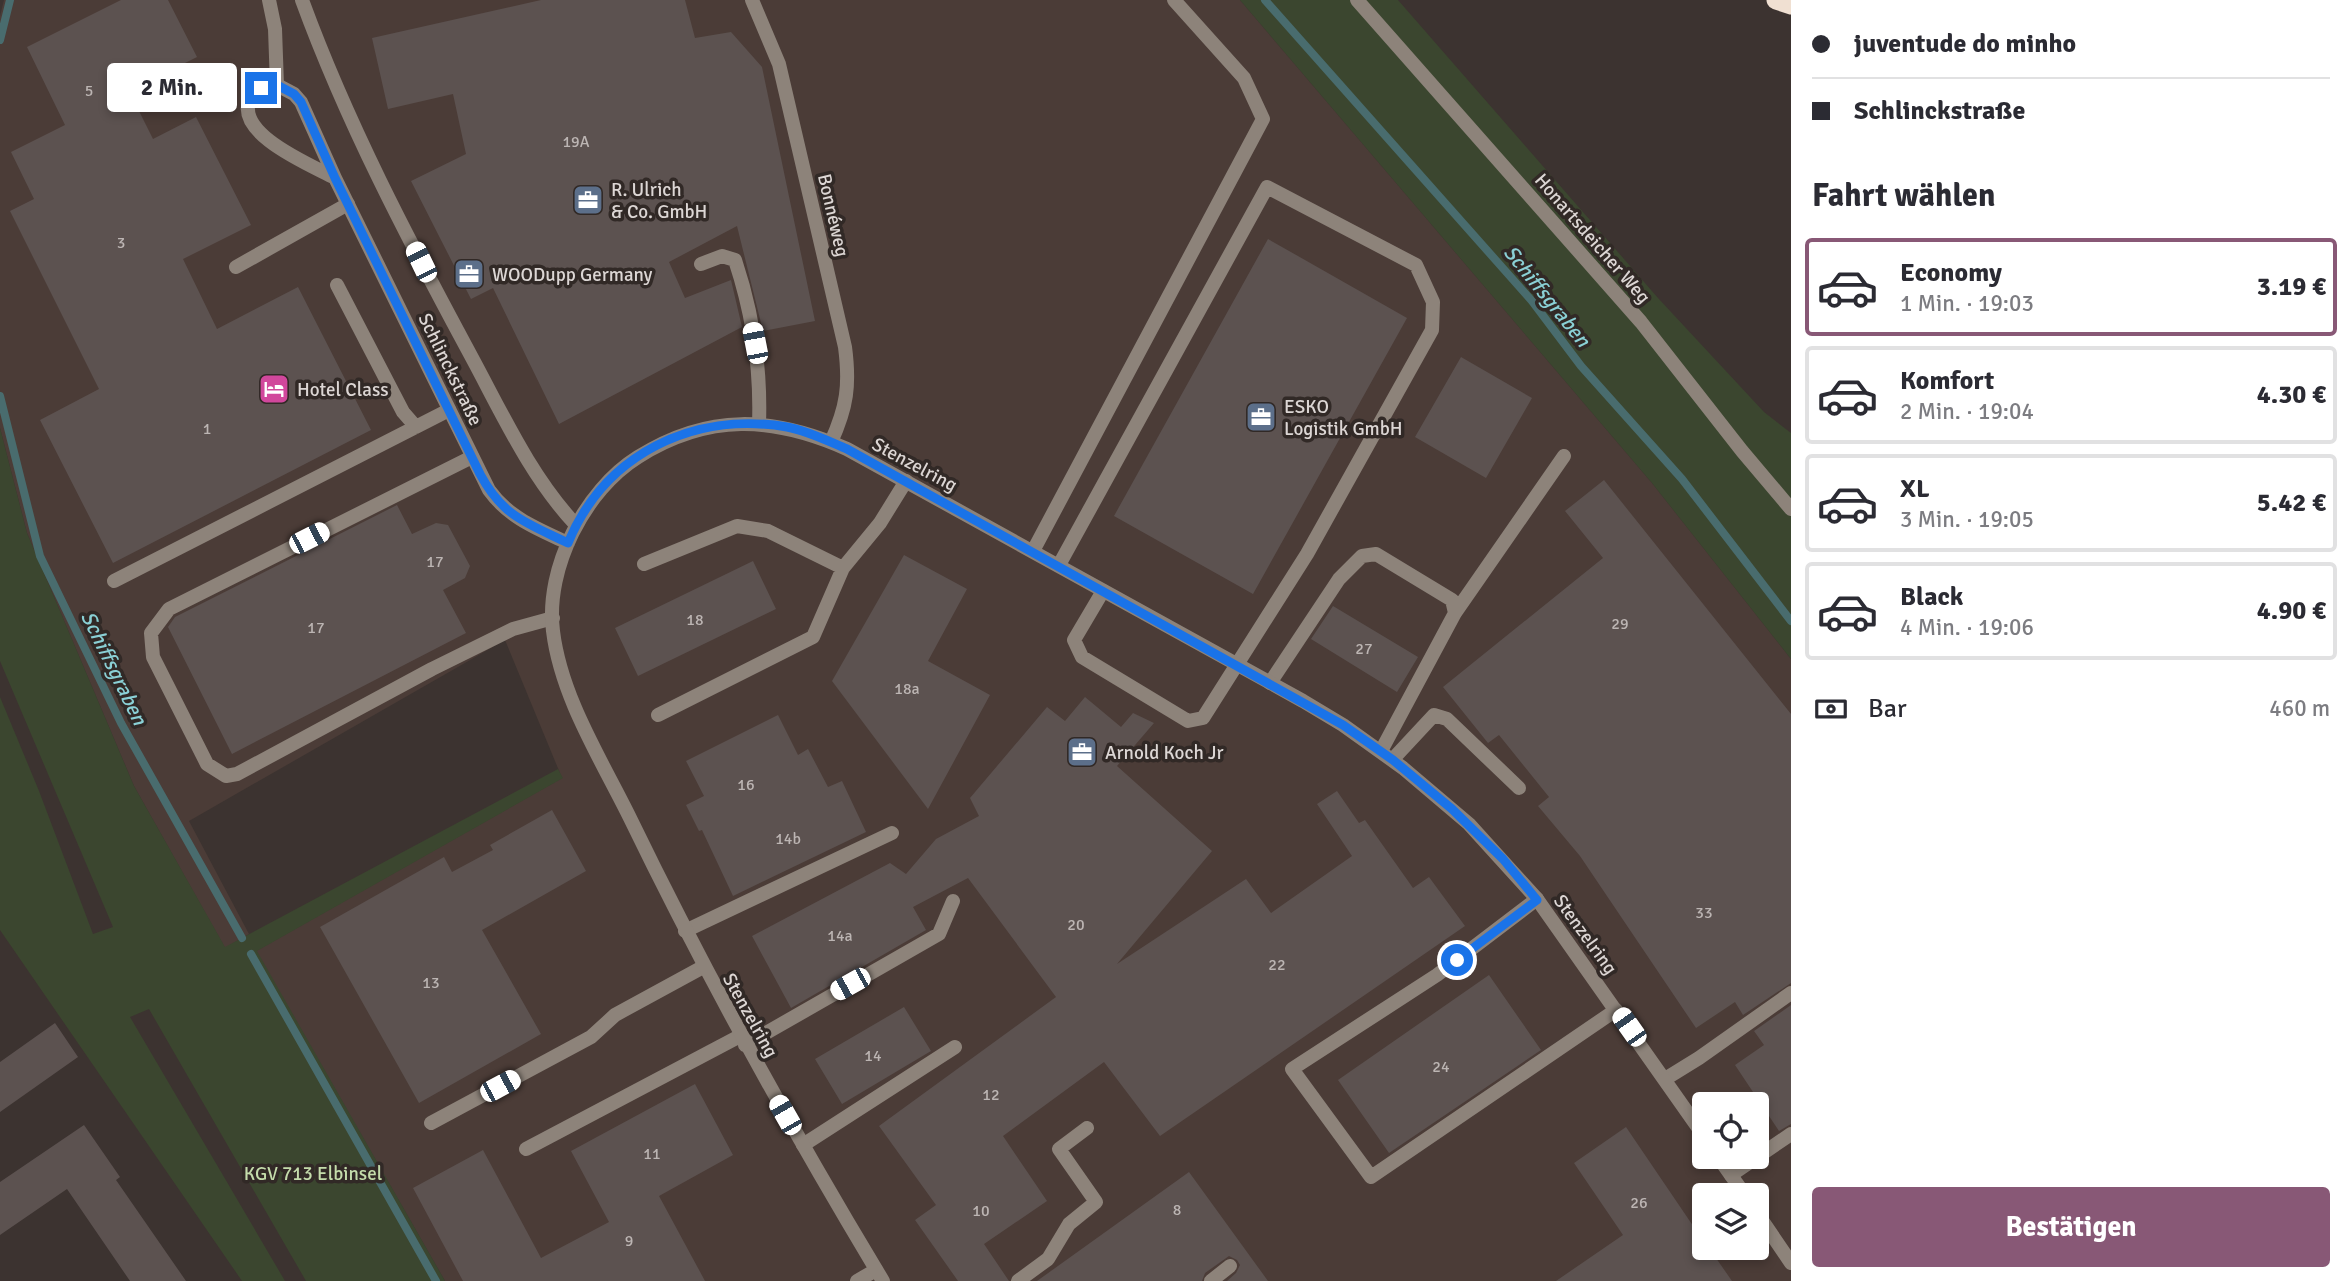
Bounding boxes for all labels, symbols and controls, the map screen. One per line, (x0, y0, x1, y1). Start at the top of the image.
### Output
text: juventude do minho (1854, 28, 2076, 60)
callout: 2 Min. (107, 64, 236, 112)
route end (245, 72, 277, 104)
text: 2 Min. (141, 73, 203, 102)
house number: 5 (85, 81, 93, 101)
text: Schlinckstraße (1854, 95, 2025, 127)
house number: 19A (562, 132, 590, 152)
street label: Honartsdeicher Weg (1529, 169, 1655, 309)
street label: Bonnéweg (812, 171, 854, 259)
text: Fahrt wählen (1812, 176, 1996, 215)
place label: R. Ulrich & Co. GmbH (611, 178, 707, 224)
office icon: R. Ulrich & Co. GmbH (571, 183, 605, 217)
house number: 3 (117, 233, 125, 253)
car (403, 239, 440, 285)
water label: Schiffsgraben (1498, 240, 1596, 353)
icon: car (1816, 256, 1879, 319)
office icon: WOODupp Germany (452, 257, 486, 291)
text: Economy (1900, 257, 2002, 289)
place label: WOODupp Germany (492, 263, 653, 287)
text: 3.19 € (2257, 271, 2326, 303)
text: 1 Min. · 19:03 (1900, 289, 2034, 318)
street label: Schlinckstraße (413, 309, 488, 430)
car (741, 320, 770, 366)
icon: car (1816, 364, 1879, 427)
text: Komfort (1900, 365, 1994, 397)
hotel icon: Hotel Class (257, 372, 291, 406)
place label: Hotel Class (297, 378, 389, 402)
text: 4.30 € (2257, 379, 2326, 411)
place label: ESKO Logistik GmbH (1284, 395, 1403, 441)
text: 2 Min. · 19:04 (1900, 397, 2034, 426)
office icon: ESKO Logistik GmbH (1244, 400, 1278, 434)
house number: 1 (203, 419, 211, 439)
street label: Stenzelring (868, 432, 961, 497)
icon: car (1816, 472, 1879, 535)
text: XL (1900, 473, 1930, 505)
text: 5.42 € (2257, 487, 2326, 519)
text: 3 Min. · 19:05 (1900, 505, 2034, 534)
car (286, 519, 333, 557)
house number: 17 (426, 552, 444, 572)
icon: car (1816, 580, 1879, 643)
text: Black (1900, 581, 1963, 613)
text: 4.90 € (2257, 595, 2326, 627)
water label: Schiffsgraben (75, 607, 153, 730)
house number: 18 (686, 610, 704, 630)
text: 4 Min. · 19:06 (1900, 613, 2034, 642)
house number: 29 (1611, 614, 1629, 634)
house number: 17 (307, 618, 325, 638)
house number: 27 (1355, 639, 1373, 659)
house number: 18a (894, 679, 920, 699)
icon: cash (1812, 690, 1850, 728)
text: Bar (1868, 693, 1906, 725)
text: 460 m (2269, 694, 2330, 723)
office icon: Arnold Koch Jr (1065, 735, 1099, 769)
place label: Arnold Koch Jr (1105, 741, 1223, 765)
house number: 16 (737, 775, 755, 795)
house number: 14b (775, 829, 801, 849)
street label: Stenzelring (1548, 890, 1622, 979)
house number: 33 (1695, 903, 1713, 923)
house number: 20 (1067, 915, 1085, 935)
house number: 14a (827, 926, 853, 946)
route start (1441, 944, 1473, 976)
house number: 22 (1268, 955, 1286, 975)
car (827, 965, 874, 1003)
street label: Stenzelring (717, 969, 783, 1062)
house number: 13 (422, 973, 440, 993)
car (1609, 1004, 1650, 1050)
house number: 14 (864, 1046, 882, 1066)
house number: 24 (1432, 1057, 1450, 1077)
car (477, 1067, 524, 1105)
house number: 12 (982, 1085, 1000, 1105)
car (766, 1092, 805, 1138)
map controls (1692, 1092, 1769, 1260)
button: locate (1692, 1092, 1769, 1169)
house number: 11 (643, 1144, 661, 1164)
park label: KGV 713 Elbinsel (244, 1162, 382, 1186)
button: layers (1692, 1183, 1769, 1260)
button: Bestätigen (1812, 1187, 2330, 1267)
house number: 26 (1630, 1193, 1648, 1213)
house number: 8 (1173, 1200, 1181, 1220)
house number: 10 (972, 1201, 990, 1221)
house number: 9 (625, 1231, 633, 1251)

